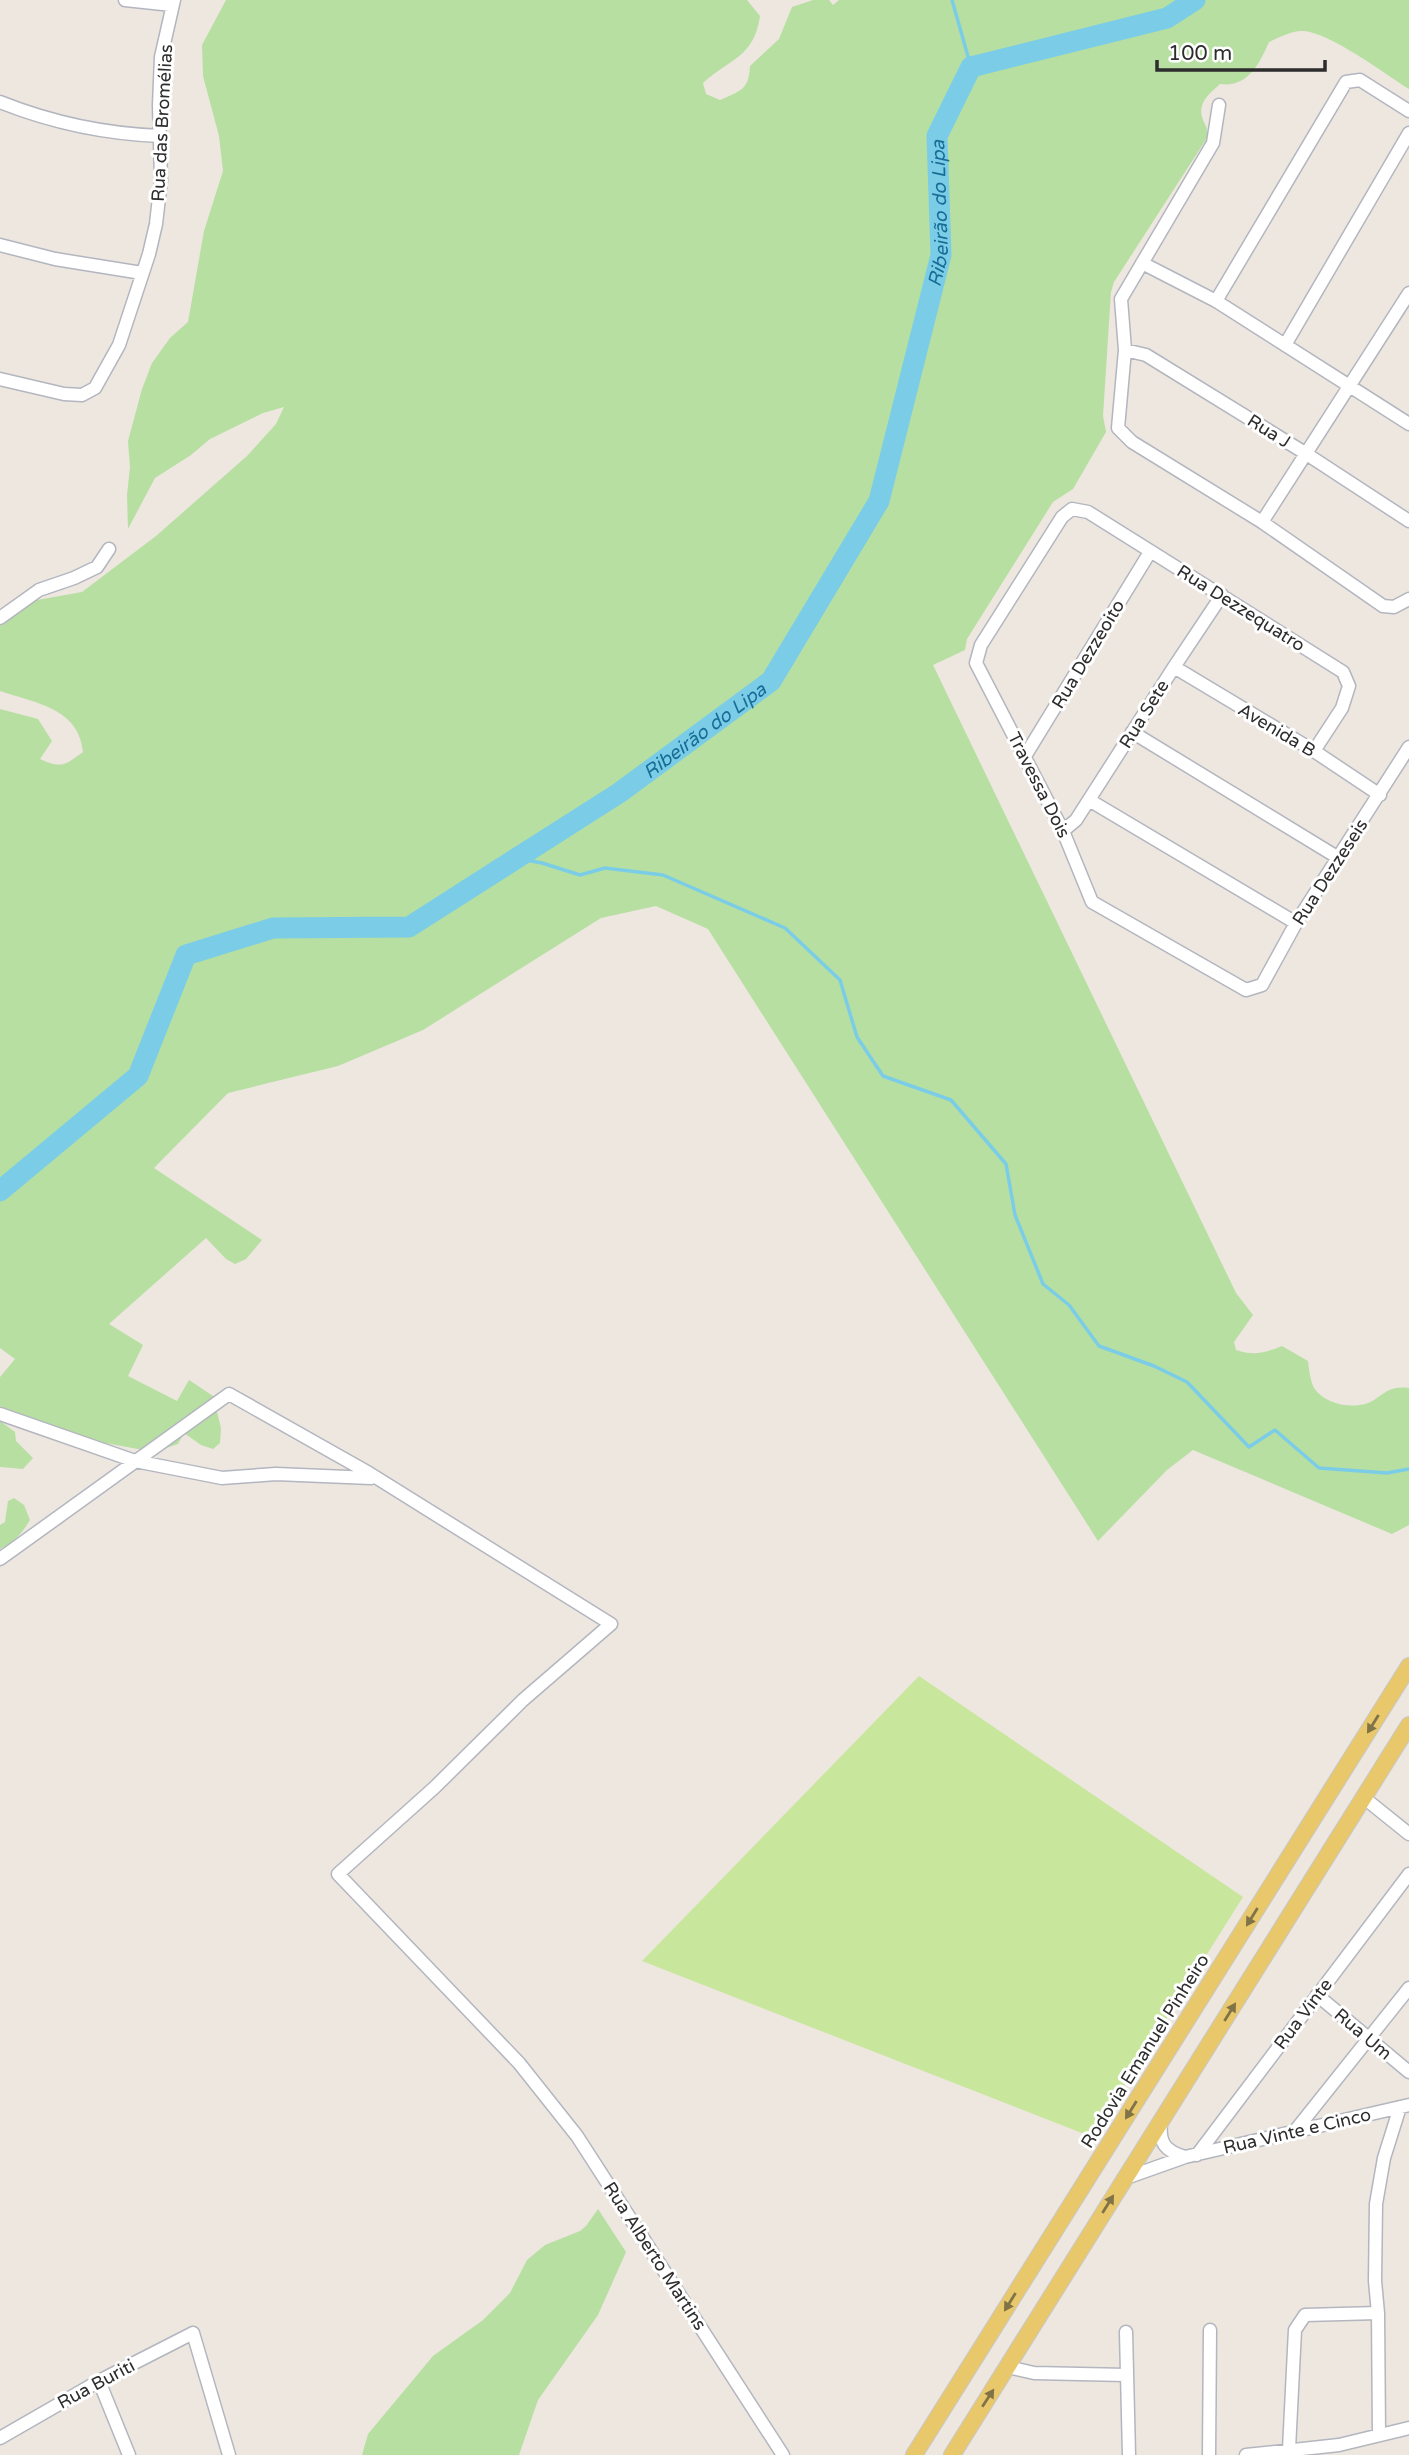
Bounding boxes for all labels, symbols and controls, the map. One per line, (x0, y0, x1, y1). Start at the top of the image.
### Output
scale bar (1157, 28, 1325, 72)
text: 100 m (1168, 41, 1232, 66)
street label: Rua das Bromélias (147, 44, 177, 202)
water label: Ribeirão do Lipa (923, 138, 953, 289)
street label: Rua J (1243, 409, 1295, 453)
street label: Rua Dezzequatro (1173, 560, 1309, 656)
street label: Rua Dezzeoito (1047, 596, 1129, 712)
street label: Rua Sete (1114, 676, 1174, 752)
water label: Ribeirão do Lipa (639, 678, 772, 783)
street label: Avenida B (1234, 698, 1320, 762)
street label: Travessa Dois (1003, 728, 1075, 842)
street label: Rua Dezzeseis (1288, 815, 1372, 929)
one-way arrow (1366, 1715, 1379, 1734)
one-way arrow (1245, 1907, 1258, 1927)
street label: Rodovia Emanuel Pinheiro (1076, 1950, 1214, 2152)
street label: Rua Vinte (1269, 1974, 1337, 2054)
one-way arrow (1223, 2002, 1236, 2021)
street label: Rua Um (1330, 2004, 1396, 2064)
one-way arrow (1125, 2100, 1138, 2119)
street label: Rua Vinte e Cinco (1221, 2103, 1373, 2159)
street label: Rua Alberto Martins (599, 2178, 711, 2334)
one-way arrow (1101, 2194, 1114, 2213)
one-way arrow (1003, 2293, 1016, 2312)
street label: Rua Buriti (53, 2354, 139, 2414)
one-way arrow (982, 2388, 995, 2407)

